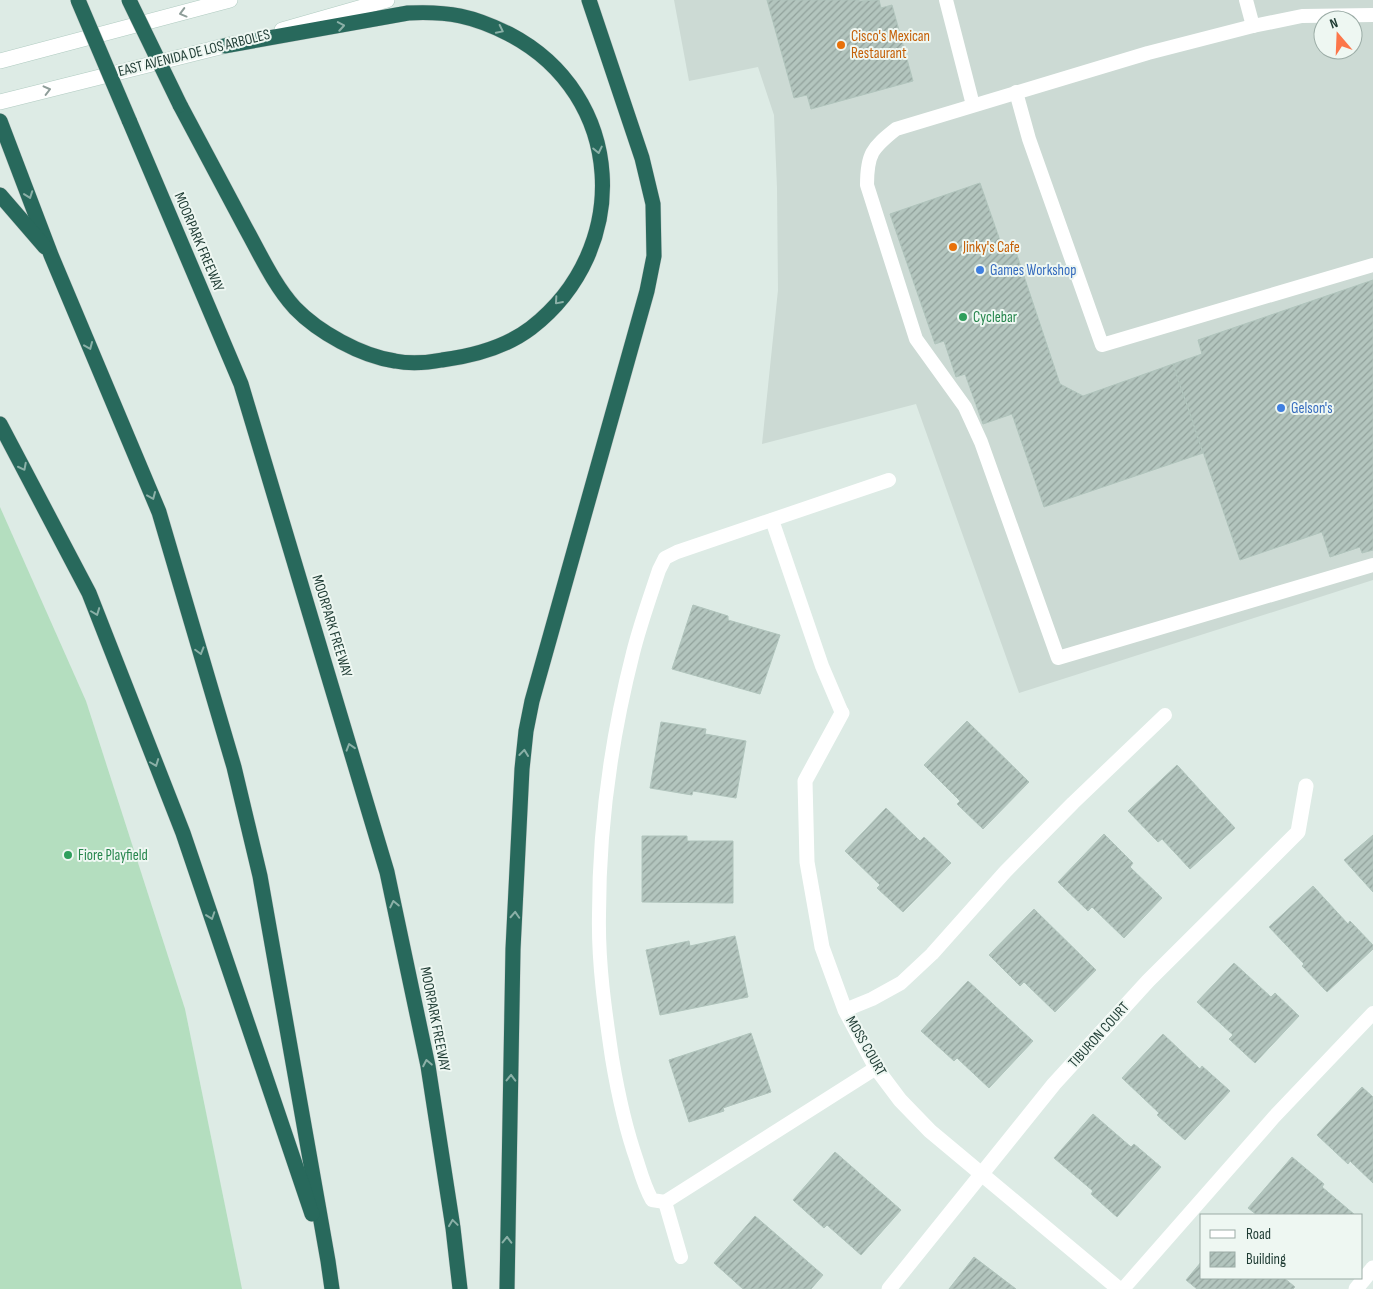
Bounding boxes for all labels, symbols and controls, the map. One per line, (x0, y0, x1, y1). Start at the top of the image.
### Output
one-way arrow (178, 7, 187, 18)
north arrow (1313, 10, 1363, 60)
text: N (1328, 14, 1340, 32)
one-way arrow (337, 21, 346, 31)
one-way arrow (494, 23, 503, 33)
street label: EAST AVENIDA DE LOS ARBOLES (116, 25, 272, 81)
place label: Cisco's Mexican Restaurant (851, 27, 930, 63)
marker: Cisco's Mexican Restaurant (835, 39, 847, 51)
one-way arrow (43, 85, 52, 96)
one-way arrow (593, 146, 603, 155)
one-way arrow (23, 190, 33, 199)
street label: MOORPARK FREEWAY (170, 190, 229, 295)
place label: Jinky's Cafe (962, 238, 1020, 257)
marker: Jinky's Cafe (947, 241, 959, 253)
place label: Games Workshop (990, 261, 1076, 280)
marker: Games Workshop (974, 264, 986, 276)
one-way arrow (555, 296, 564, 305)
place label: Cyclebar (973, 308, 1018, 327)
marker: Cyclebar (957, 311, 969, 323)
one-way arrow (83, 341, 94, 350)
place label: Gelson's (1291, 399, 1333, 418)
marker: Gelson's (1275, 402, 1287, 414)
one-way arrow (17, 462, 27, 471)
one-way arrow (146, 491, 157, 500)
street label: MOORPARK FREEWAY (307, 573, 357, 680)
one-way arrow (90, 607, 100, 616)
one-way arrow (194, 647, 204, 655)
one-way arrow (345, 744, 355, 752)
one-way arrow (518, 749, 529, 757)
one-way arrow (149, 758, 159, 767)
place label: Fiore Playfield (78, 846, 148, 865)
marker: Fiore Playfield (62, 849, 74, 861)
one-way arrow (389, 899, 400, 908)
one-way arrow (205, 911, 215, 919)
one-way arrow (510, 911, 520, 919)
street label: MOORPARK FREEWAY (416, 965, 455, 1073)
street label: TIBURON COURT (1064, 998, 1134, 1072)
street label: MOSS COURT (841, 1013, 891, 1079)
one-way arrow (422, 1058, 433, 1067)
one-way arrow (505, 1074, 516, 1082)
legend (1200, 1214, 1363, 1279)
one-way arrow (448, 1219, 458, 1227)
text: Road (1246, 1225, 1271, 1244)
one-way arrow (502, 1236, 512, 1244)
text: Building (1246, 1250, 1286, 1269)

